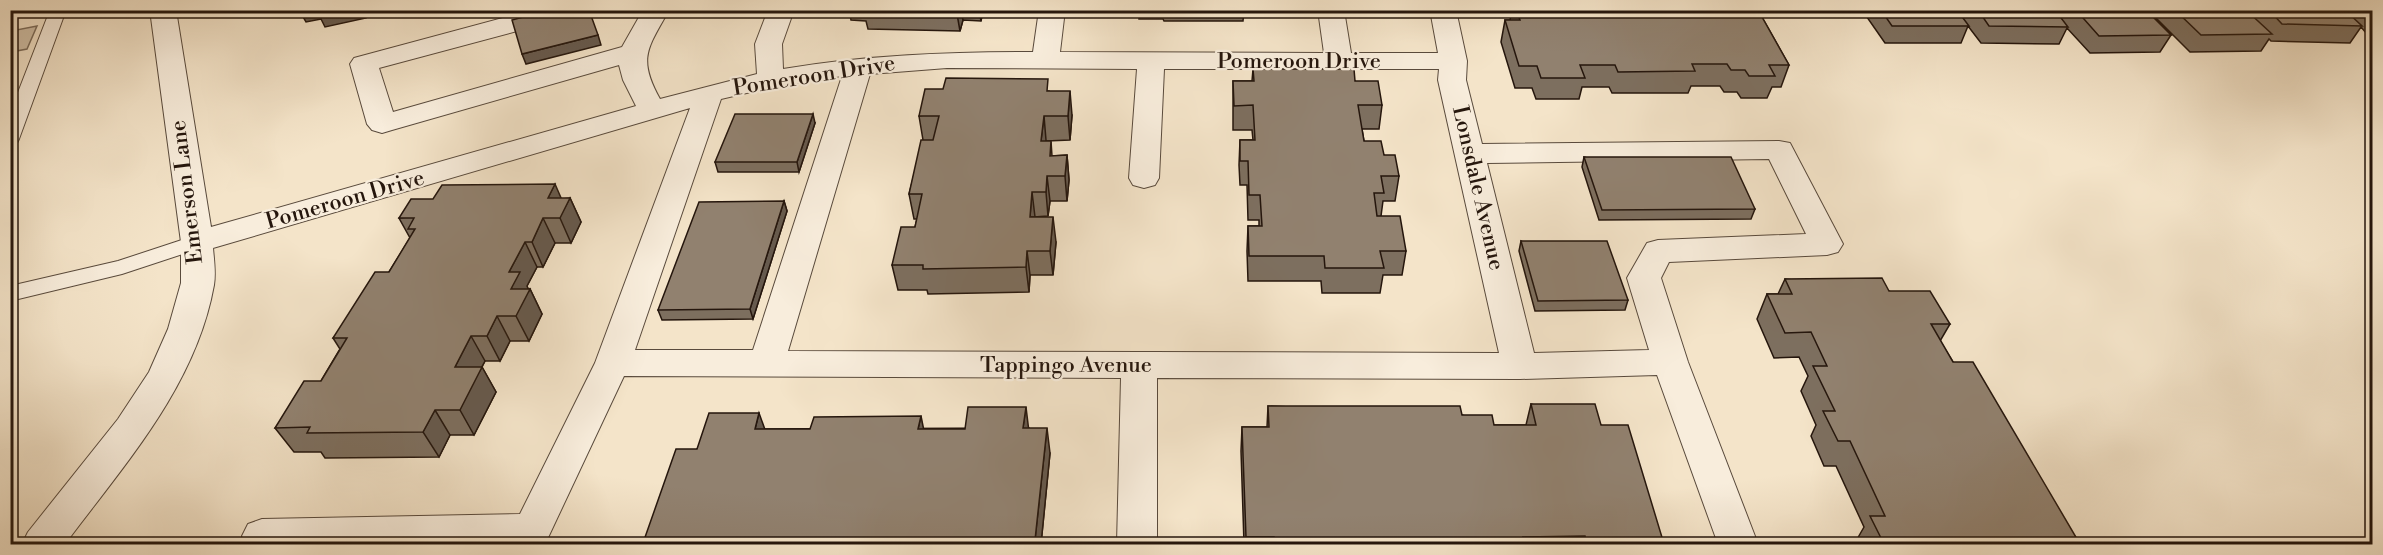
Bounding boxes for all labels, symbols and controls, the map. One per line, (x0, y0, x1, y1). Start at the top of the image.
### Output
street label: Pomeroon Drive (1217, 48, 1381, 75)
street label: Pomeroon Drive (731, 50, 897, 102)
street label: Lonsdale Avenue (1446, 103, 1510, 273)
street label: Emerson Lane (165, 119, 209, 265)
street label: Pomeroon Drive (262, 164, 428, 236)
street label: Tappingo Avenue (980, 352, 1152, 379)

